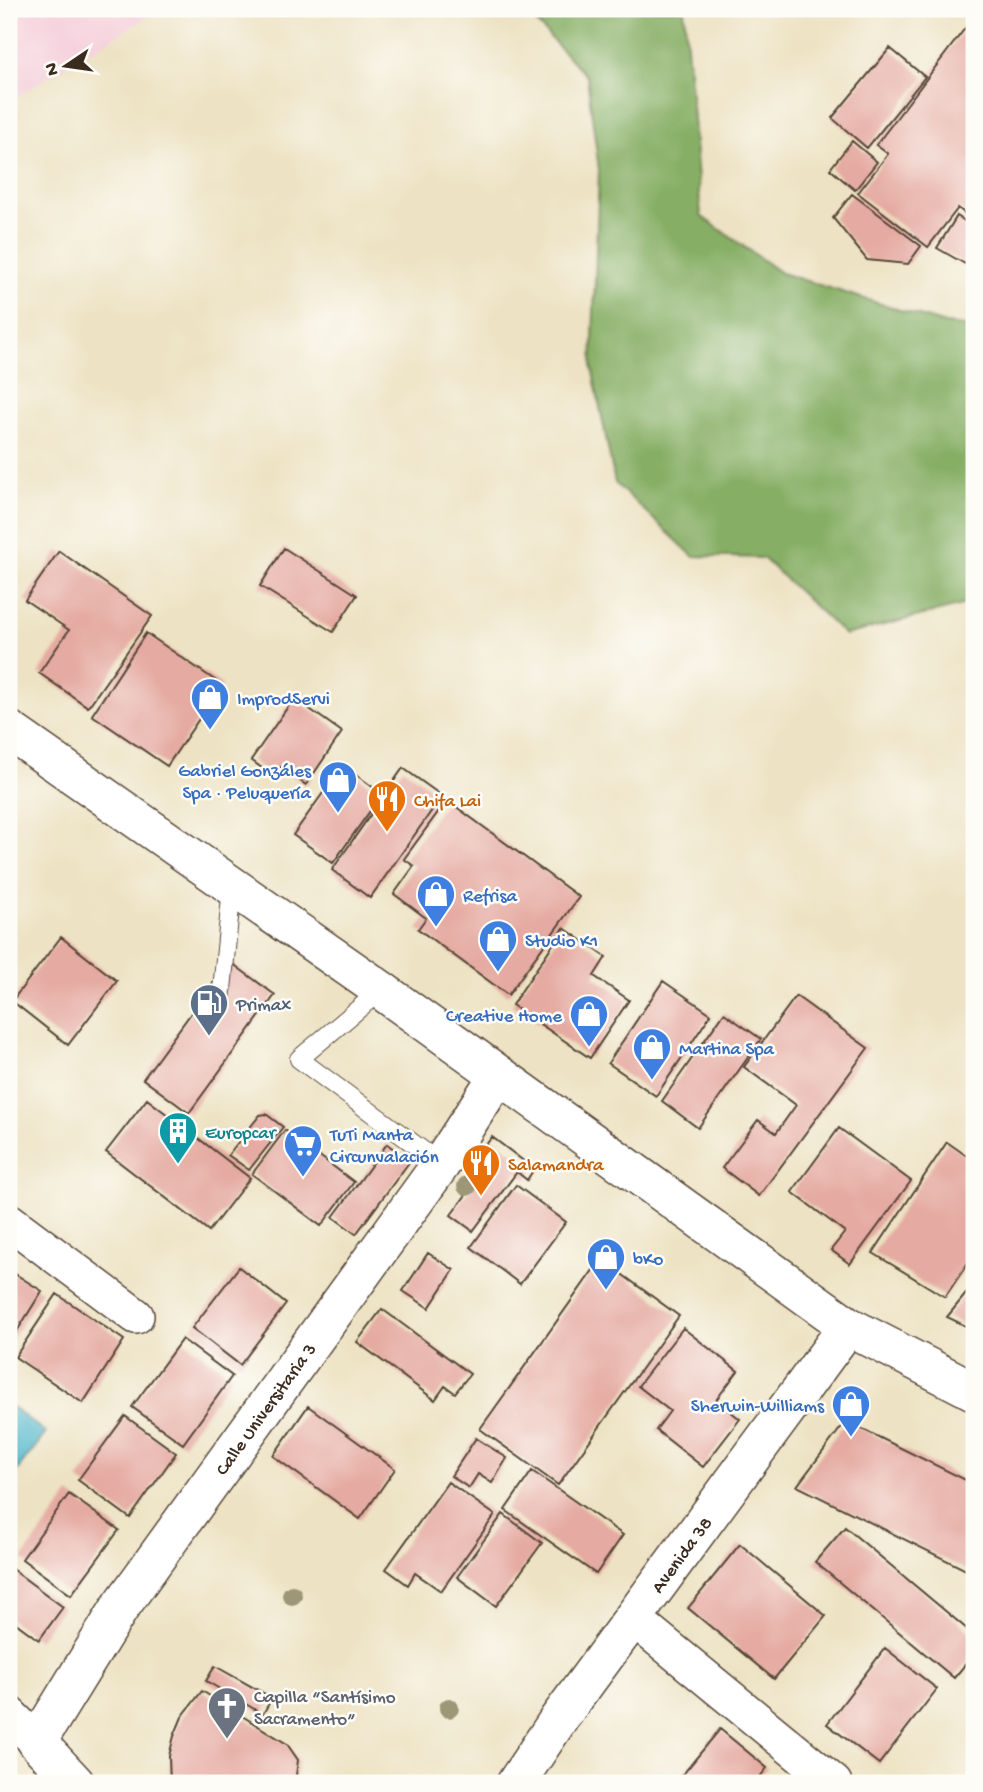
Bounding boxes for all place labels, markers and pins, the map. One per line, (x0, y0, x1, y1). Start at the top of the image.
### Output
shop icon: ImprodServi (189, 676, 231, 731)
place label: ImprodServi (237, 689, 330, 712)
shop icon: Gabriel Gonzáles Spa · Peluquería (317, 759, 359, 814)
place label: Gabriel Gonzáles Spa · Peluquería (178, 761, 312, 806)
restaurant icon: Chifa Lai (366, 778, 408, 833)
place label: Chifa Lai (414, 791, 481, 814)
shop icon: Refrisa (415, 873, 457, 928)
place label: Refrisa (463, 886, 518, 909)
shop icon: Studio K1 (477, 918, 519, 973)
place label: Studio K1 (525, 931, 598, 954)
fuel station icon: Primax (188, 982, 230, 1037)
shop icon: Creative Home (568, 993, 610, 1048)
place label: Primax (235, 995, 291, 1018)
place label: Creative Home (446, 1006, 562, 1029)
shop icon: Martina Spa (631, 1026, 673, 1081)
place label: Martina Spa (679, 1039, 776, 1062)
building icon: Europcar (157, 1110, 199, 1165)
place label: Europcar (205, 1123, 278, 1146)
supermarket icon: TuTi Manta Circunvalación (282, 1123, 324, 1178)
place label: TuTi Manta Circunvalación (329, 1125, 439, 1170)
restaurant icon: Salamandra (460, 1142, 502, 1197)
place label: Salamandra (508, 1155, 605, 1178)
shop icon: bKo (585, 1236, 627, 1291)
place label: bKo (633, 1249, 663, 1272)
shop icon: Sherwin-Williams (830, 1383, 872, 1438)
place label: Sherwin-Williams (691, 1396, 825, 1419)
church icon: Capilla “Santísimo Sacramento” (206, 1685, 248, 1740)
place label: Capilla “Santísimo Sacramento” (254, 1687, 396, 1732)

